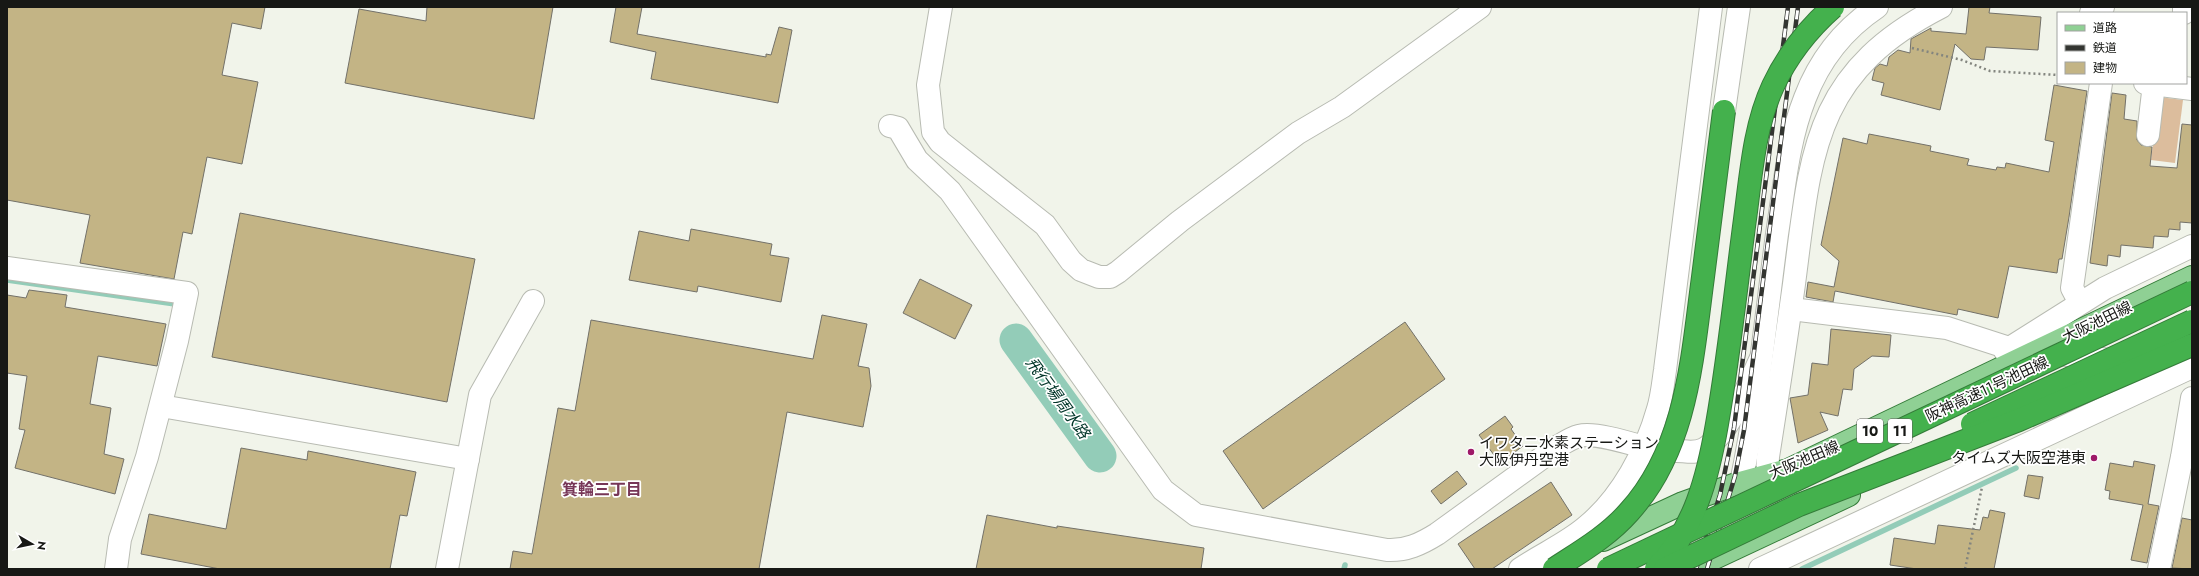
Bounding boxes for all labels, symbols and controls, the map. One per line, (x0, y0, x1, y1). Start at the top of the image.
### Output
legend (2057, 12, 2187, 84)
text: 道路 (2093, 19, 2117, 37)
text: 鉄道 (2093, 39, 2117, 57)
text: 建物 (2093, 59, 2117, 77)
street label: 大阪池田線 (2058, 296, 2136, 348)
street label: 阪神高速11号池田線 (1922, 351, 2052, 427)
water label: 飛行場周水路 (1020, 352, 1097, 445)
road number: 10 (1857, 419, 1883, 443)
road number: 11 (1888, 419, 1912, 443)
place label: イワタニ水素ステーション 大阪伊丹空港 (1479, 432, 1659, 471)
street label: 大阪池田線 (1765, 435, 1843, 485)
marker: イワタニ水素ステーション 大阪伊丹空港 (1466, 447, 1476, 457)
place label: タイムズ大阪空港東 (1951, 447, 2086, 469)
marker: タイムズ大阪空港東 (2089, 453, 2099, 463)
district label: 箕輪三丁目 (562, 478, 642, 501)
north arrow (12, 524, 52, 564)
text: N (33, 540, 50, 551)

